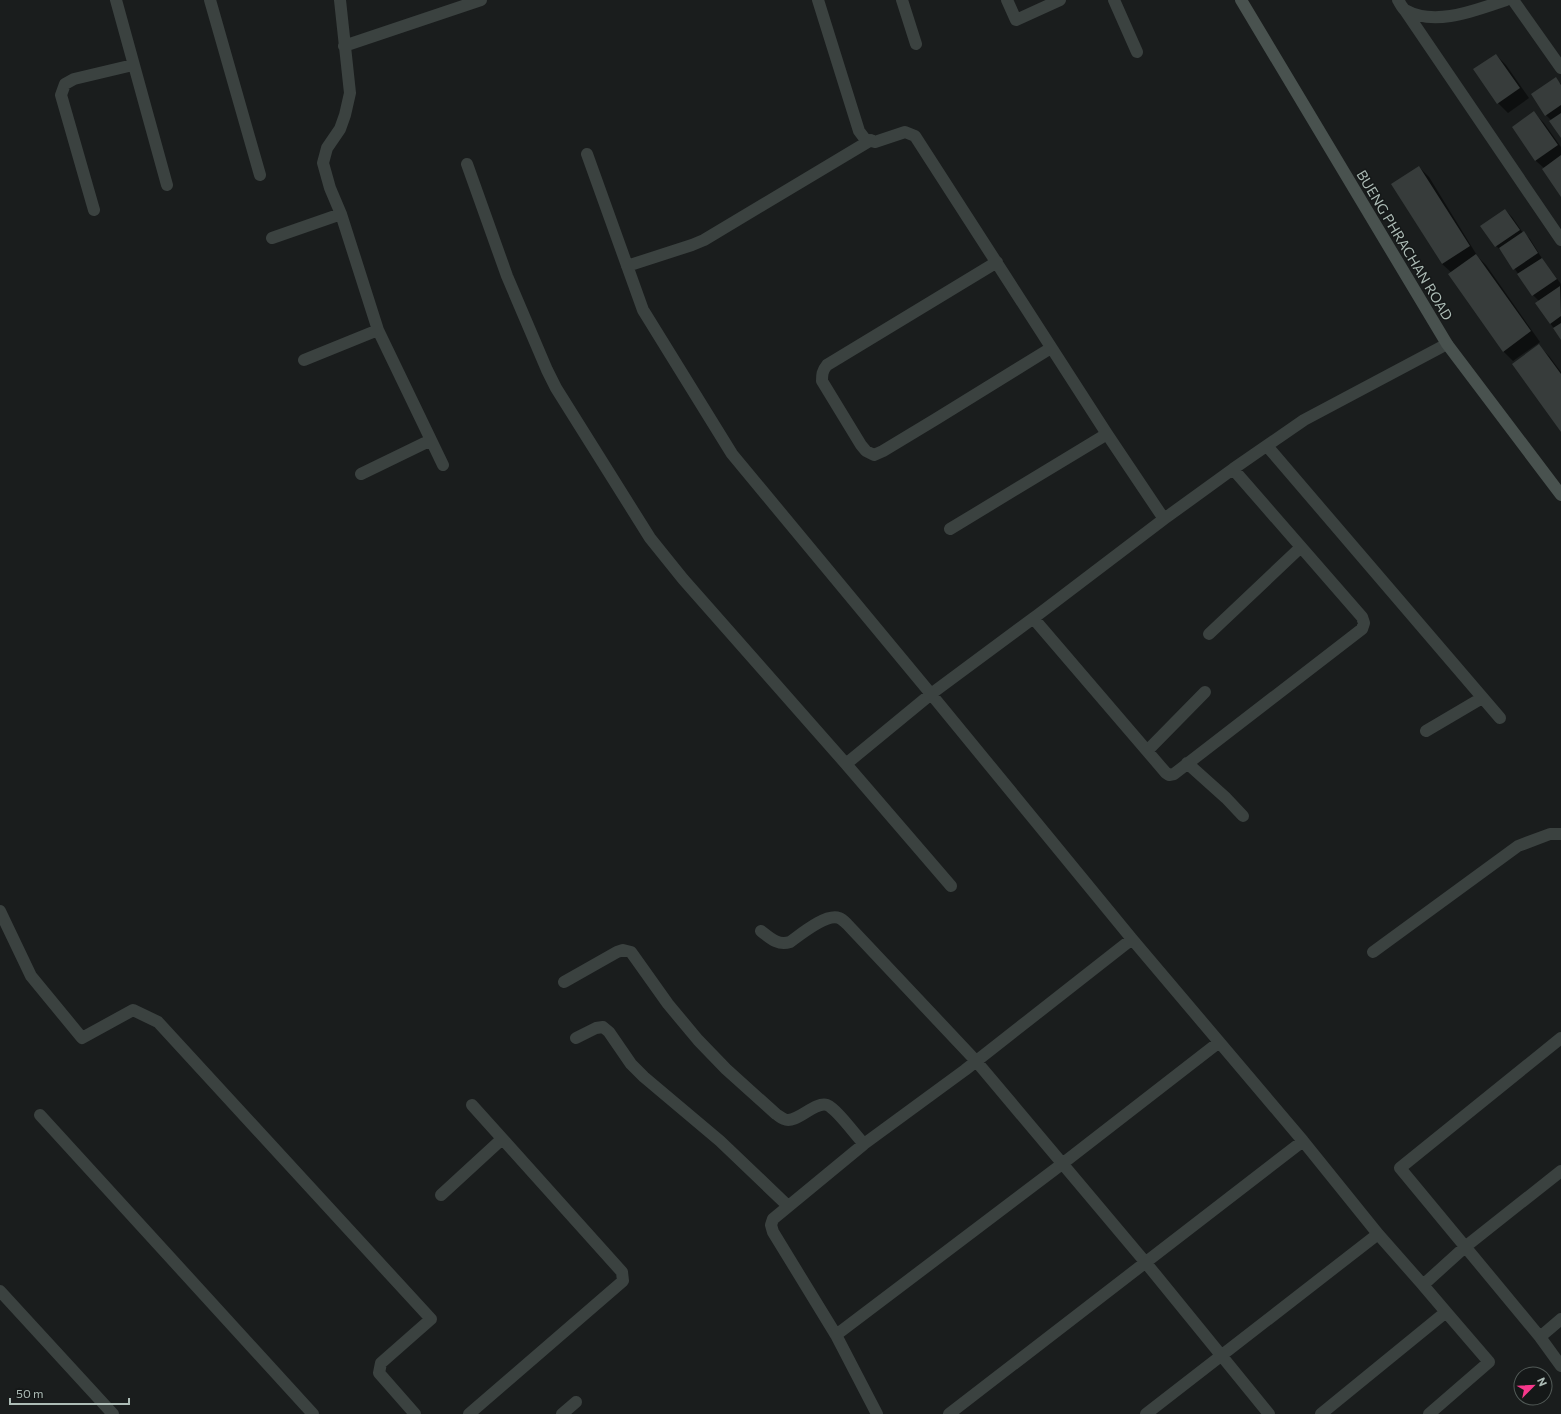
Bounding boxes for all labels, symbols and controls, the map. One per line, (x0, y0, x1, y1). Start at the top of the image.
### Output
street label: BUENG PHRACHAN ROAD (1353, 167, 1457, 323)
north arrow (1513, 1366, 1553, 1406)
text: N (1535, 1375, 1550, 1388)
scale bar (10, 1380, 129, 1406)
text: 50 m (16, 1386, 44, 1400)

